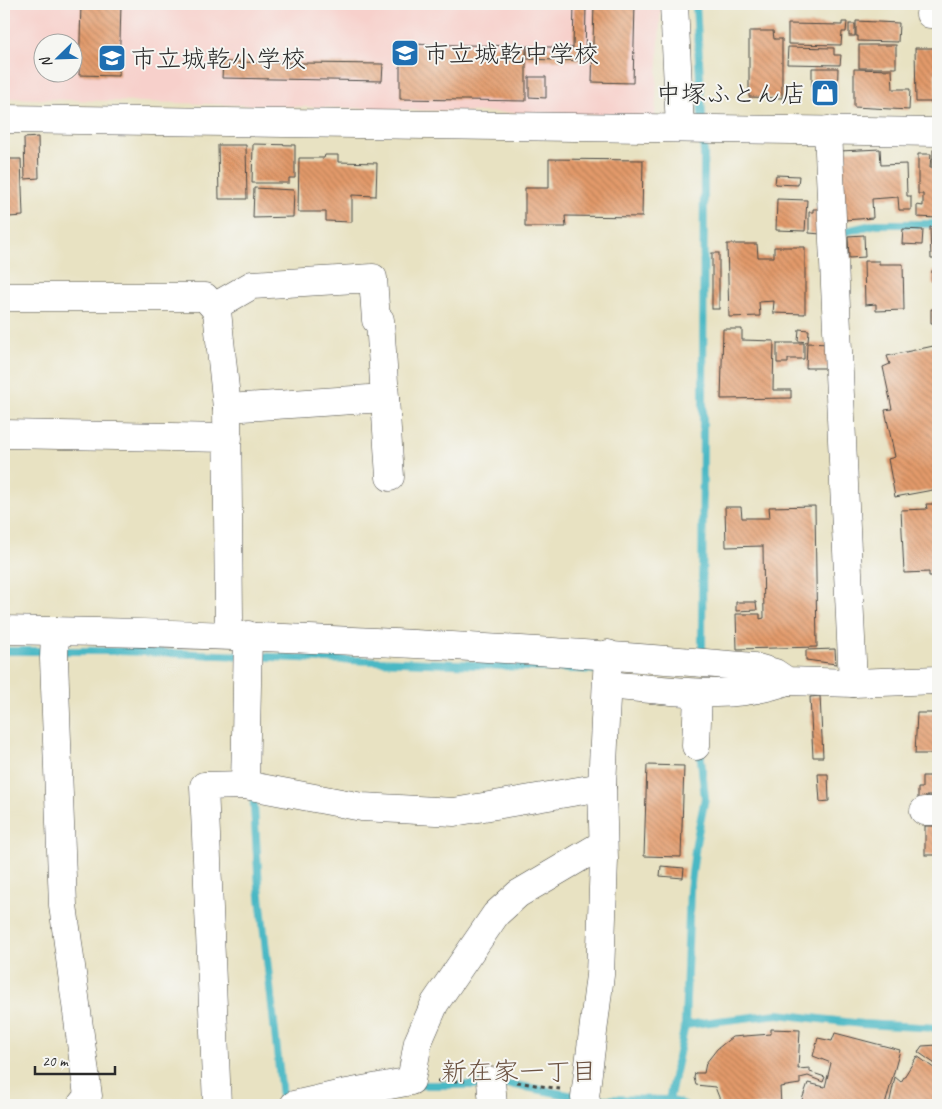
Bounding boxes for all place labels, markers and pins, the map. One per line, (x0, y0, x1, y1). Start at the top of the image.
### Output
school or university icon: 市立城乾中学校 (390, 38, 420, 68)
place label: 市立城乾中学校 (424, 38, 599, 70)
school or university icon: 市立城乾小学校 (97, 43, 127, 73)
place label: 市立城乾小学校 (131, 43, 306, 75)
place label: 中塚ふとん店 (656, 78, 806, 110)
shop icon: 中塚ふとん店 (810, 78, 840, 108)

